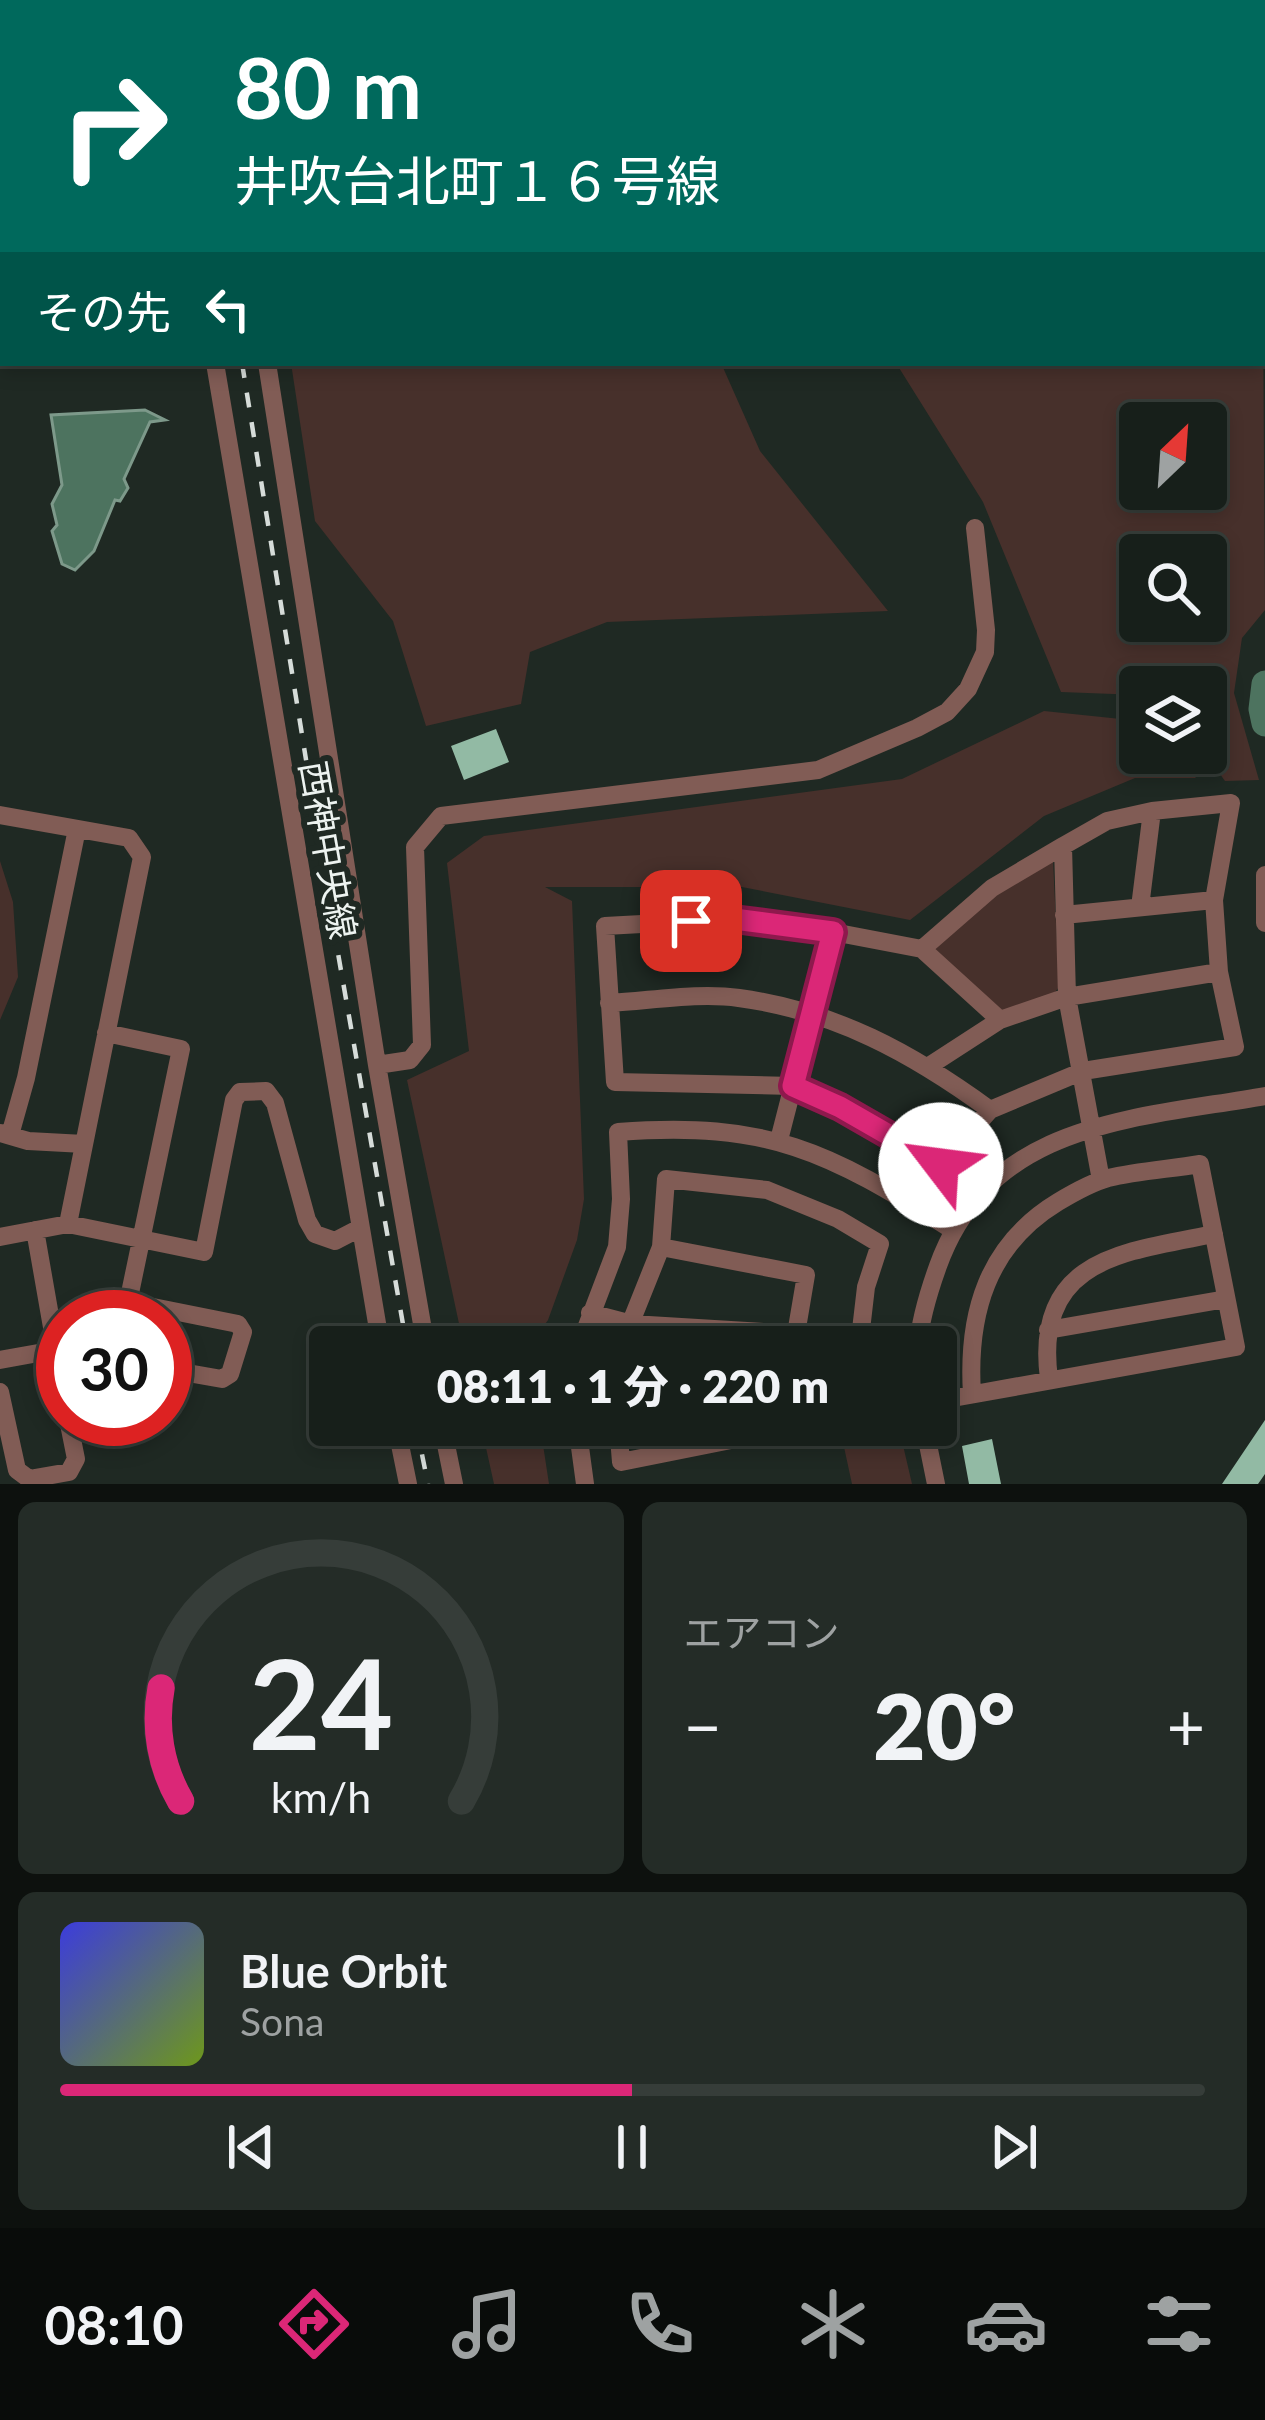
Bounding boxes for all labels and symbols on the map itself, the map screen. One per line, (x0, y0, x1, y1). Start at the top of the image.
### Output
north arrow (1119, 402, 1227, 510)
street label: 西神中央線 (292, 758, 366, 942)
pin (640, 870, 742, 972)
position arrow (878, 1102, 1004, 1228)
speed limit sign: 30 (36, 1290, 192, 1446)

